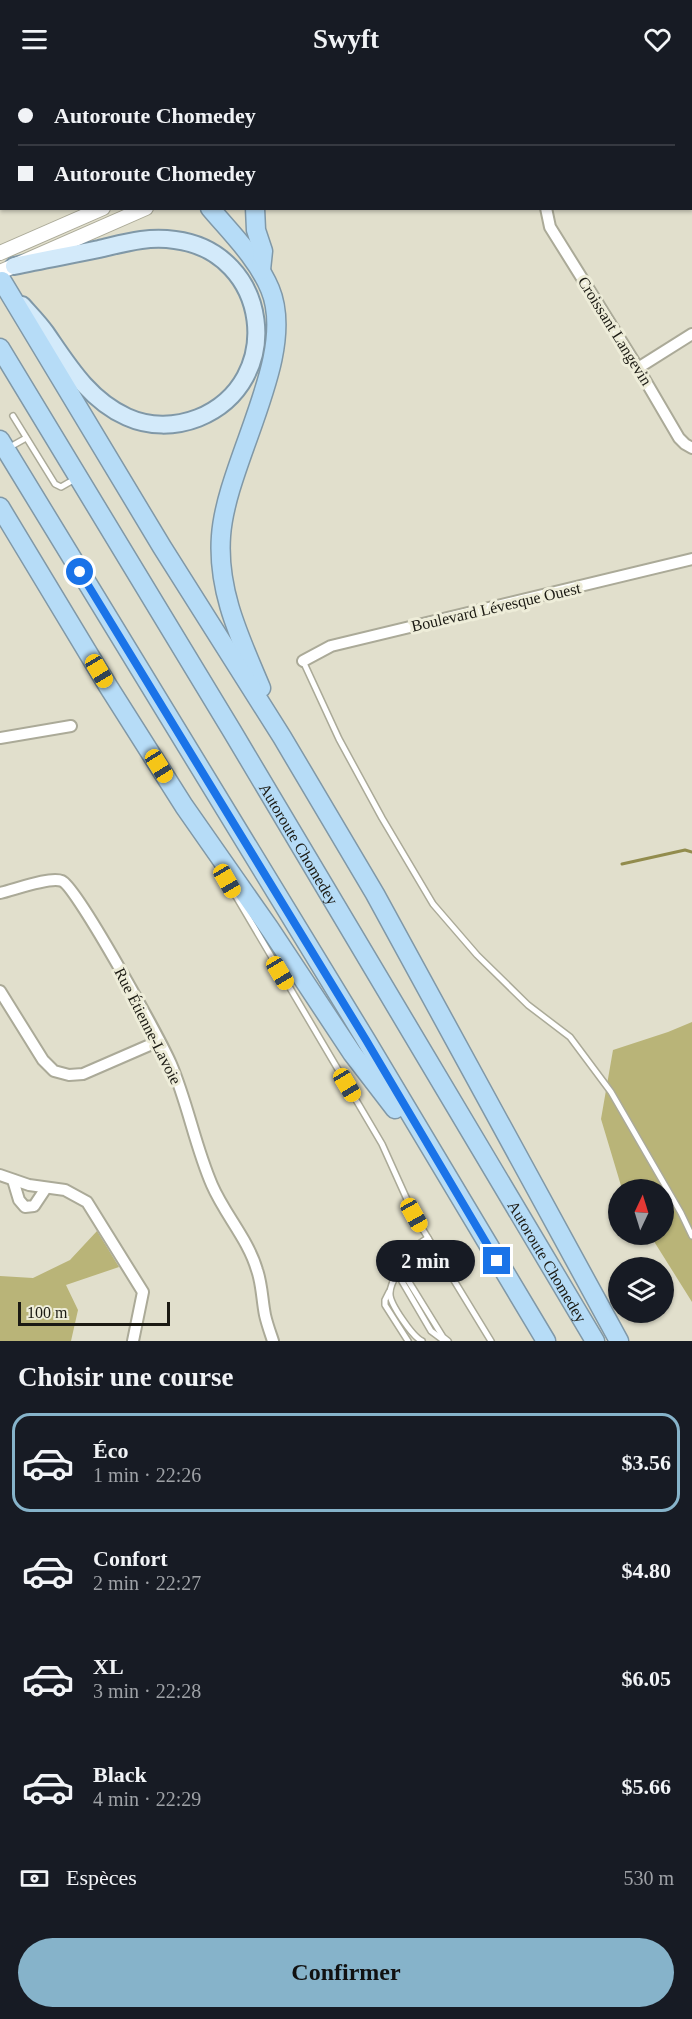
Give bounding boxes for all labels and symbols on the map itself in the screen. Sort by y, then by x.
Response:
street label: Croissant Langevin [574,274,655,389]
route start [66,558,93,585]
street label: Boulevard Lévesque Ouest [410,579,583,636]
car [82,651,116,691]
car [142,746,176,786]
street label: Autoroute Chomedey [256,780,342,908]
car [210,861,244,901]
car [263,953,297,993]
street label: Rue Étienne-Lavoie [111,964,186,1087]
car [330,1065,364,1105]
north arrow [608,1179,674,1245]
car [397,1195,431,1235]
street label: Autoroute Chomedey [505,1198,590,1326]
callout: 2 min [377,1240,476,1282]
route end [483,1247,510,1274]
scale bar [18,1299,170,1326]

